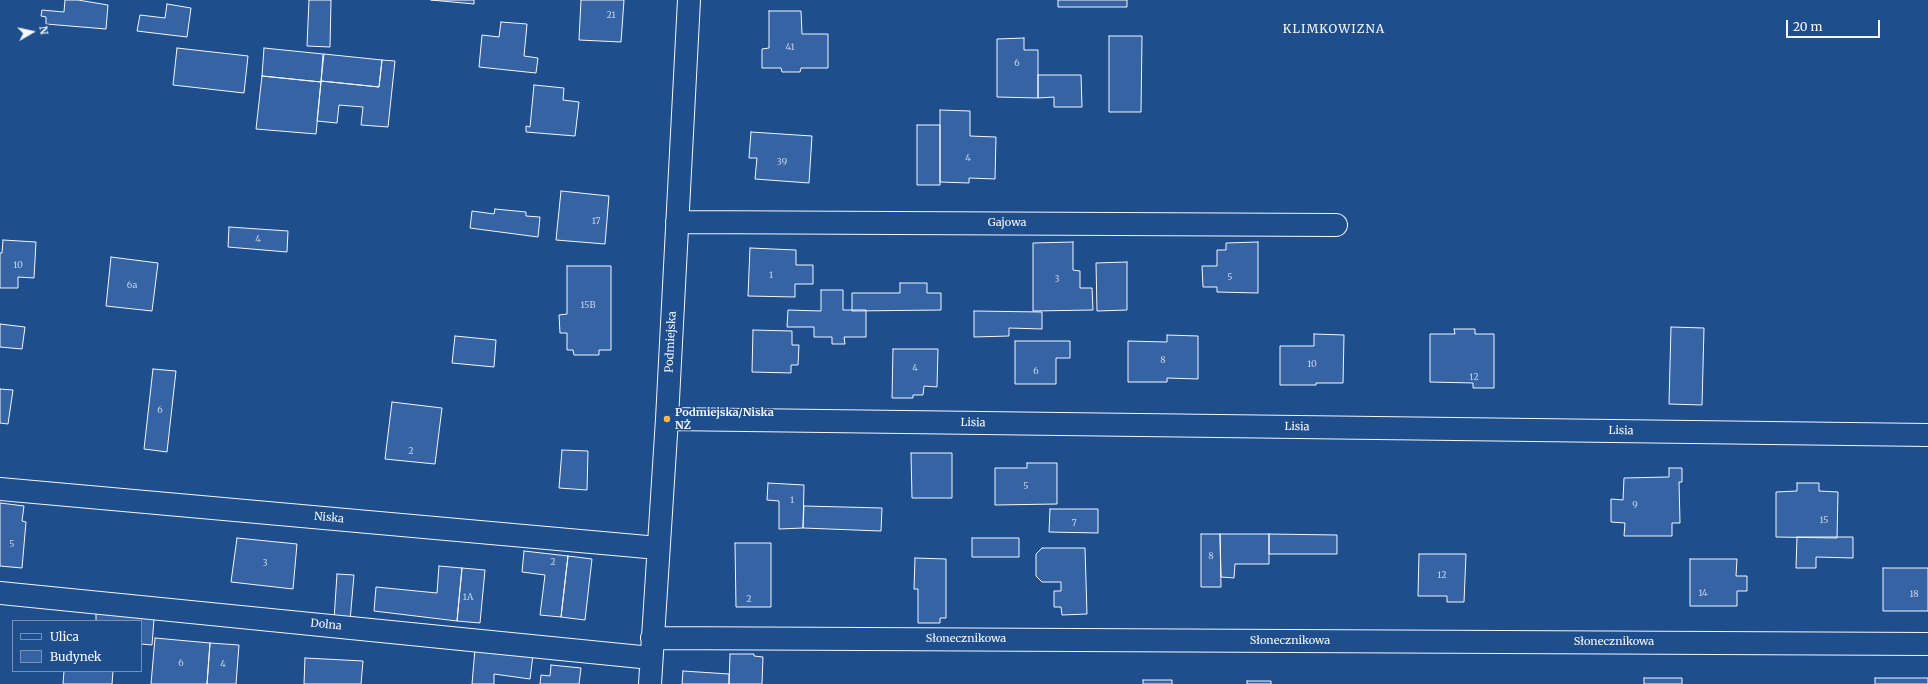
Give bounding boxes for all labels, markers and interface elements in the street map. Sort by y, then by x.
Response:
house number: 21 [606,10,616,20]
north arrow [12,12,52,52]
scale bar [1788,12,1882,38]
text: 20 m [1793,19,1822,34]
district label: KLIMKOWIZNA [1283,23,1385,37]
text: N [36,25,51,36]
house number: 41 [786,42,794,52]
house number: 6 [1014,58,1020,68]
house number: 4 [965,153,971,163]
house number: 39 [777,157,787,167]
house number: 17 [592,216,600,226]
street label: Gajowa [988,216,1026,230]
house number: 4 [255,234,261,244]
house number: 10 [13,260,23,270]
house number: 1 [769,270,773,280]
house number: 5 [1227,272,1233,282]
house number: 3 [1054,274,1060,284]
house number: 6a [127,280,137,290]
house number: 15B [581,300,595,310]
street label: Podmiejska [663,311,679,373]
house number: 8 [1160,355,1166,365]
house number: 10 [1307,359,1317,369]
house number: 4 [912,363,918,373]
house number: 6 [1033,366,1039,376]
house number: 12 [1469,372,1479,382]
house number: 6 [157,405,163,415]
place label: Podmiejska/Niska NŻ [675,406,774,432]
marker: Podmiejska/Niska NŻ [662,414,672,424]
street label: Lisia [960,416,986,430]
street label: Lisia [1284,420,1310,434]
street label: Lisia [1608,424,1634,438]
house number: 2 [408,446,414,456]
house number: 5 [1023,481,1029,491]
house number: 1 [790,495,794,505]
house number: 9 [1632,500,1638,510]
street label: Niska [313,510,345,526]
house number: 15 [1819,515,1829,525]
house number: 7 [1071,518,1077,528]
house number: 5 [9,539,15,549]
house number: 8 [1208,551,1214,561]
house number: 2 [550,557,556,567]
house number: 3 [262,558,268,568]
house number: 12 [1437,570,1447,580]
house number: 14 [1698,588,1708,598]
house number: 18 [1909,589,1919,599]
house number: 1A [463,592,473,602]
house number: 2 [746,594,752,604]
street label: Dolna [310,617,342,633]
legend [12,620,142,672]
text: Ulica [50,629,79,644]
street label: Słonecznikowa [926,632,1006,646]
street label: Słonecznikowa [1250,634,1330,648]
street label: Słonecznikowa [1574,635,1654,649]
text: Budynek [50,649,101,664]
house number: 6 [178,658,184,668]
house number: 4 [220,659,226,669]

